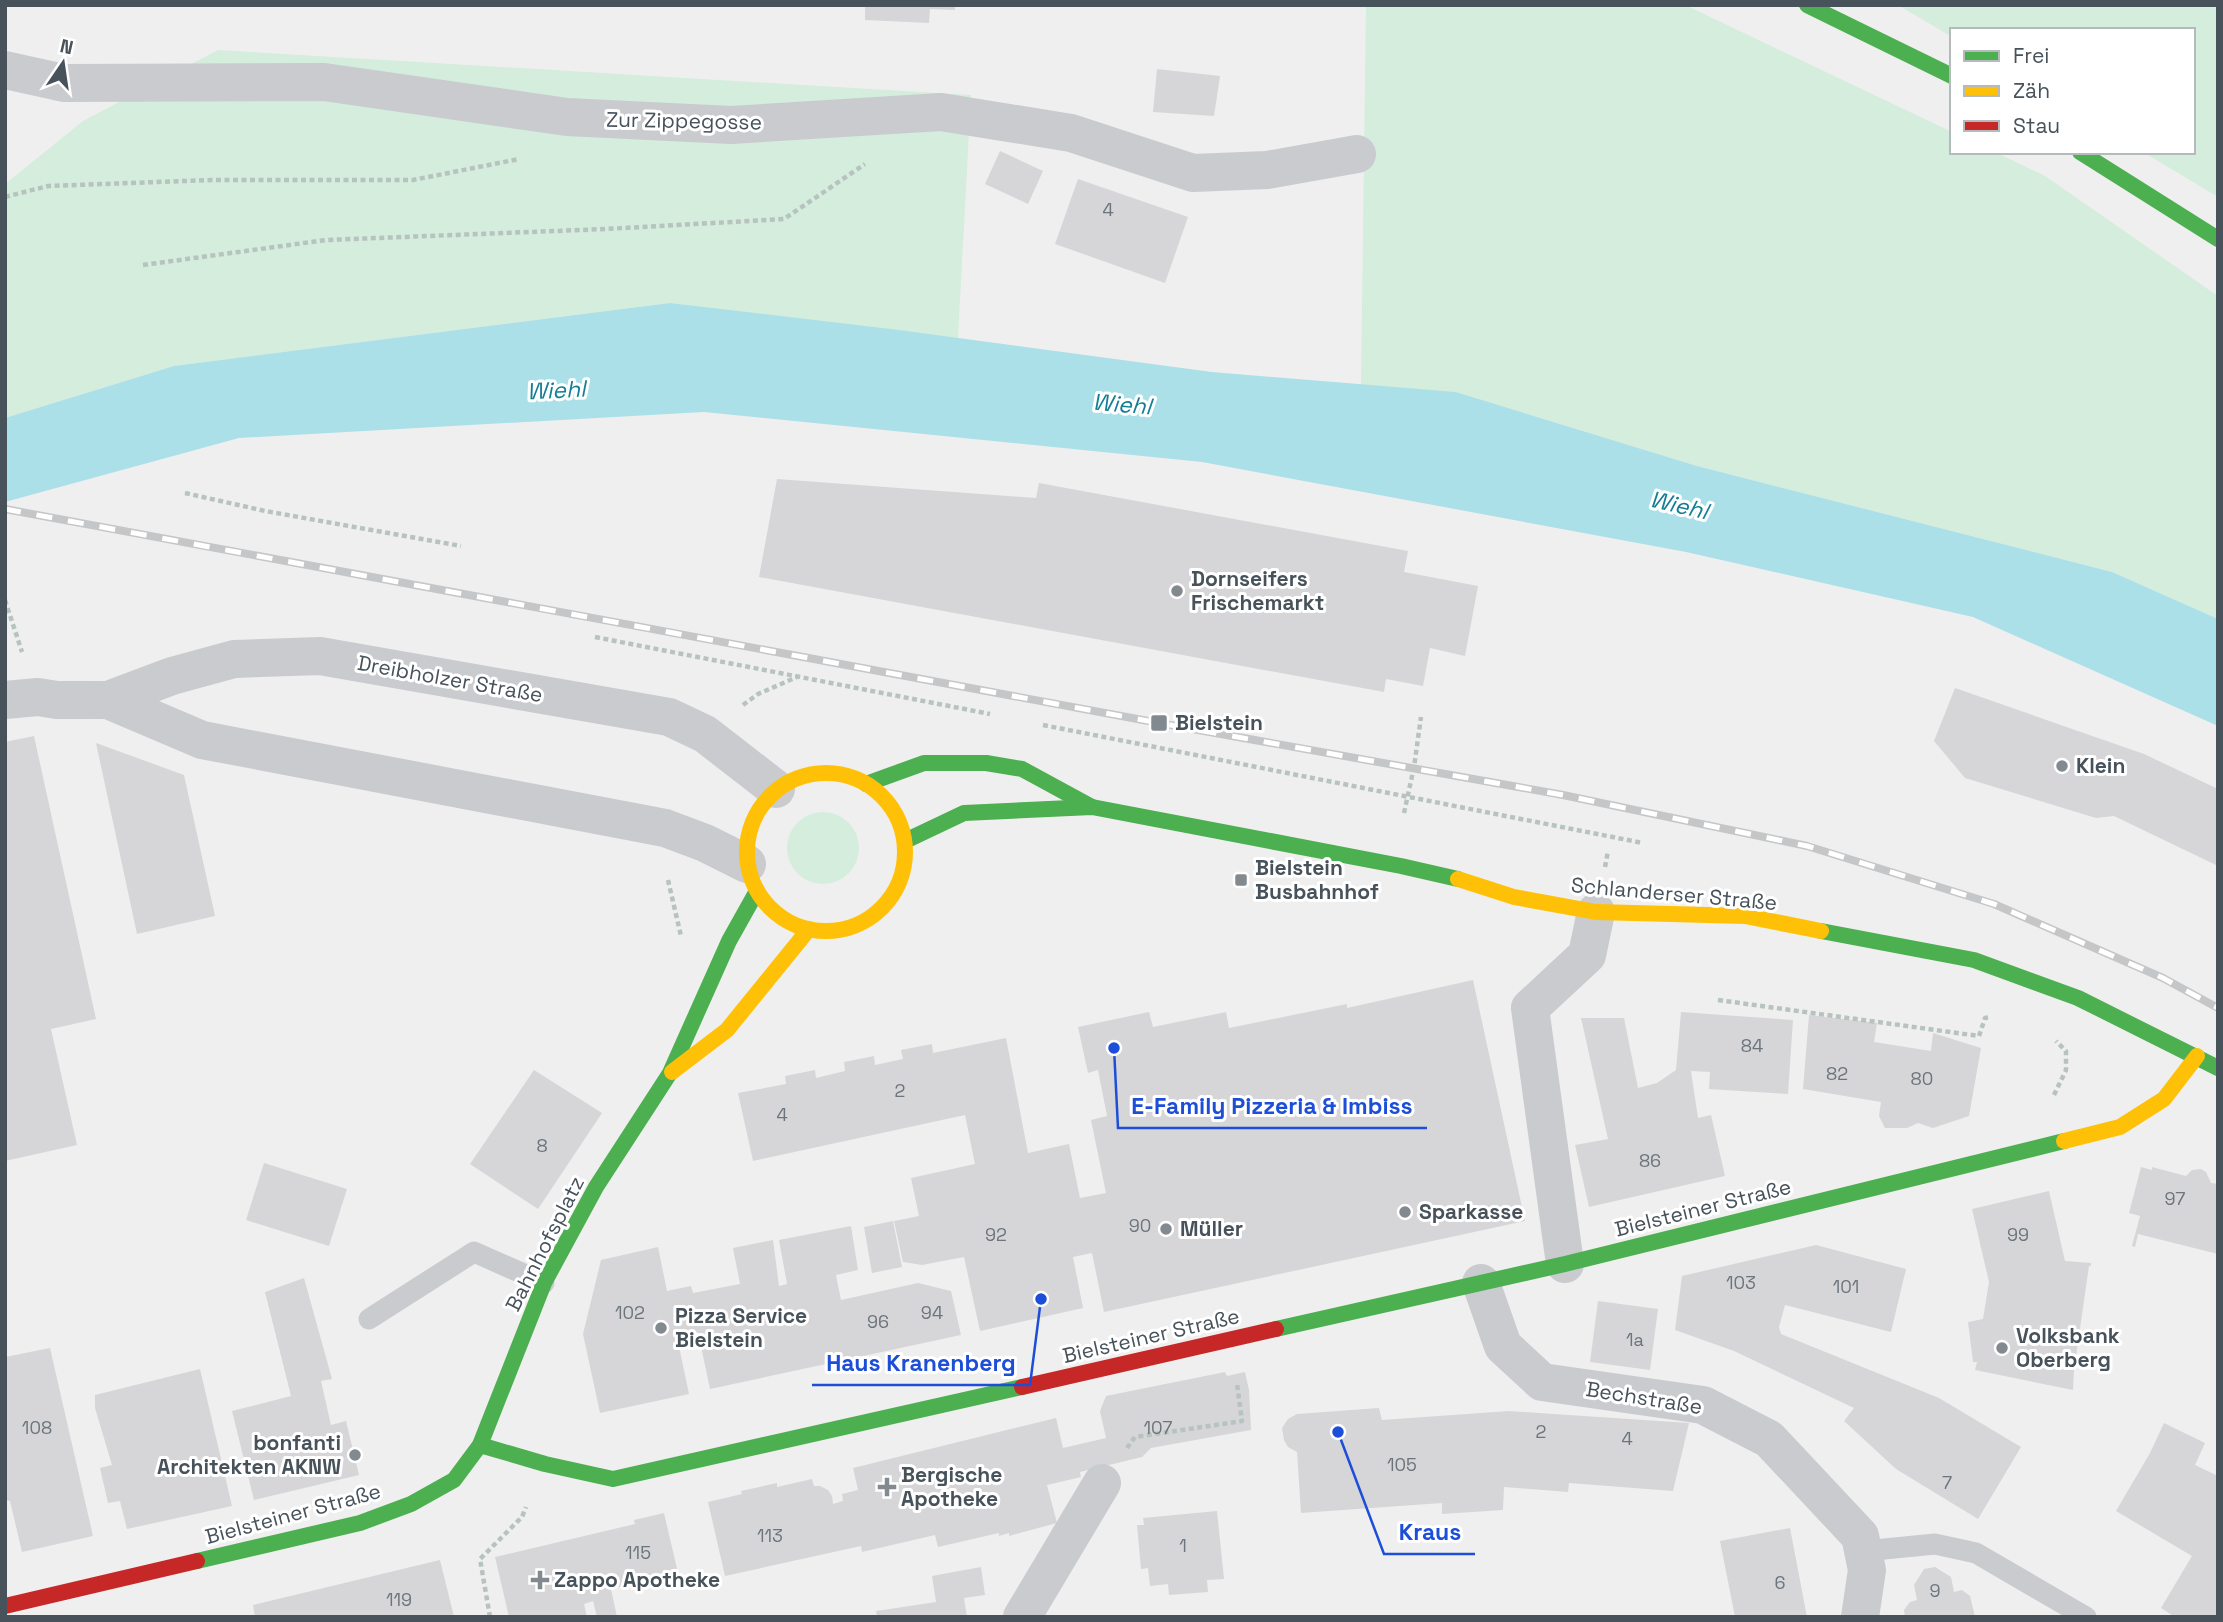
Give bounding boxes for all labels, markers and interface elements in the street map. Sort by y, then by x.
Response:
north arrow [28,28,98,98]
legend [1950,28,2195,154]
text: N [58,33,76,61]
text: Frei [2013,42,2049,69]
text: Zäh [2013,77,2050,104]
street label: Zur Zippegosse [606,106,762,135]
text: Stau [2013,112,2060,139]
house number: 4 [1102,198,1114,221]
water label: Wiehl [526,373,589,407]
water label: Wiehl [1091,386,1155,422]
water label: Wiehl [1647,484,1713,527]
place label: Dornseifers Frischemarkt [1191,565,1324,616]
marker: Dornseifers Frischemarkt [1169,583,1185,599]
street label: Dreibholzer Straße [355,649,545,708]
place label: Bielstein [1175,709,1263,736]
marker: Bielstein [1149,713,1169,733]
place label: Klein [2076,752,2125,779]
marker: Klein [2054,758,2070,774]
place label: Bielstein Busbahnhof [1255,854,1379,905]
street label: Schlanderser Straße [1570,871,1778,916]
marker: Bielstein Busbahnhof [1233,872,1249,888]
house number: 84 [1741,1034,1763,1057]
house number: 82 [1826,1062,1848,1085]
house number: 80 [1911,1067,1933,1090]
house number: 2 [895,1079,905,1102]
callout: E-Family Pizzeria & Imbiss [1118,1084,1427,1128]
text: E-Family Pizzeria & Imbiss [1131,1091,1413,1121]
house number: 4 [776,1103,788,1126]
house number: 8 [536,1134,548,1157]
house number: 86 [1639,1149,1661,1172]
street label: Bahnhofsplatz [499,1172,590,1316]
street label: Bielsteiner Straße [1612,1173,1794,1242]
house number: 97 [2165,1187,2185,1210]
place label: Sparkasse [1419,1198,1523,1225]
marker: Sparkasse [1397,1204,1413,1220]
house number: 90 [1129,1214,1151,1237]
place label: Müller [1180,1215,1243,1242]
marker: Müller [1158,1221,1174,1237]
house number: 92 [985,1223,1007,1246]
house number: 99 [2007,1223,2029,1246]
house number: 103 [1726,1271,1756,1294]
house number: 101 [1833,1275,1859,1298]
house number: 102 [615,1301,645,1324]
house number: 94 [921,1301,943,1324]
place label: Pizza Service Bielstein [675,1302,807,1353]
street label: Bielsteiner Straße [1060,1302,1242,1369]
house number: 96 [867,1310,889,1333]
marker: Pizza Service Bielstein [653,1320,669,1336]
place label: Volksbank Oberberg [2016,1322,2120,1373]
house number: 1a [1626,1328,1644,1351]
marker: Volksbank Oberberg [1994,1340,2010,1356]
callout: Haus Kranenberg [812,1341,1030,1385]
text: Haus Kranenberg [826,1348,1016,1378]
street label: Bechstraße [1584,1375,1704,1420]
house number: 108 [22,1416,52,1439]
house number: 107 [1144,1416,1172,1439]
house number: 2 [1536,1420,1546,1443]
house number: 4 [1621,1427,1633,1450]
place label: bonfanti Architekten AKNW [157,1429,341,1480]
marker: bonfanti Architekten AKNW [347,1447,363,1463]
house number: 105 [1387,1453,1417,1476]
place label: Bergische Apotheke [901,1461,1002,1512]
house number: 7 [1942,1471,1952,1494]
street label: Bielsteiner Straße [202,1477,384,1550]
marker: Bergische Apotheke [879,1479,895,1495]
callout: Kraus [1384,1510,1475,1554]
text: Kraus [1399,1517,1461,1547]
house number: 113 [757,1524,783,1547]
house number: 1 [1179,1534,1187,1557]
house number: 115 [625,1541,651,1564]
place label: Zappo Apotheke [554,1566,720,1593]
house number: 6 [1774,1571,1786,1594]
marker: Zappo Apotheke [532,1572,548,1588]
house number: 9 [1929,1579,1941,1602]
house number: 119 [386,1588,412,1611]

